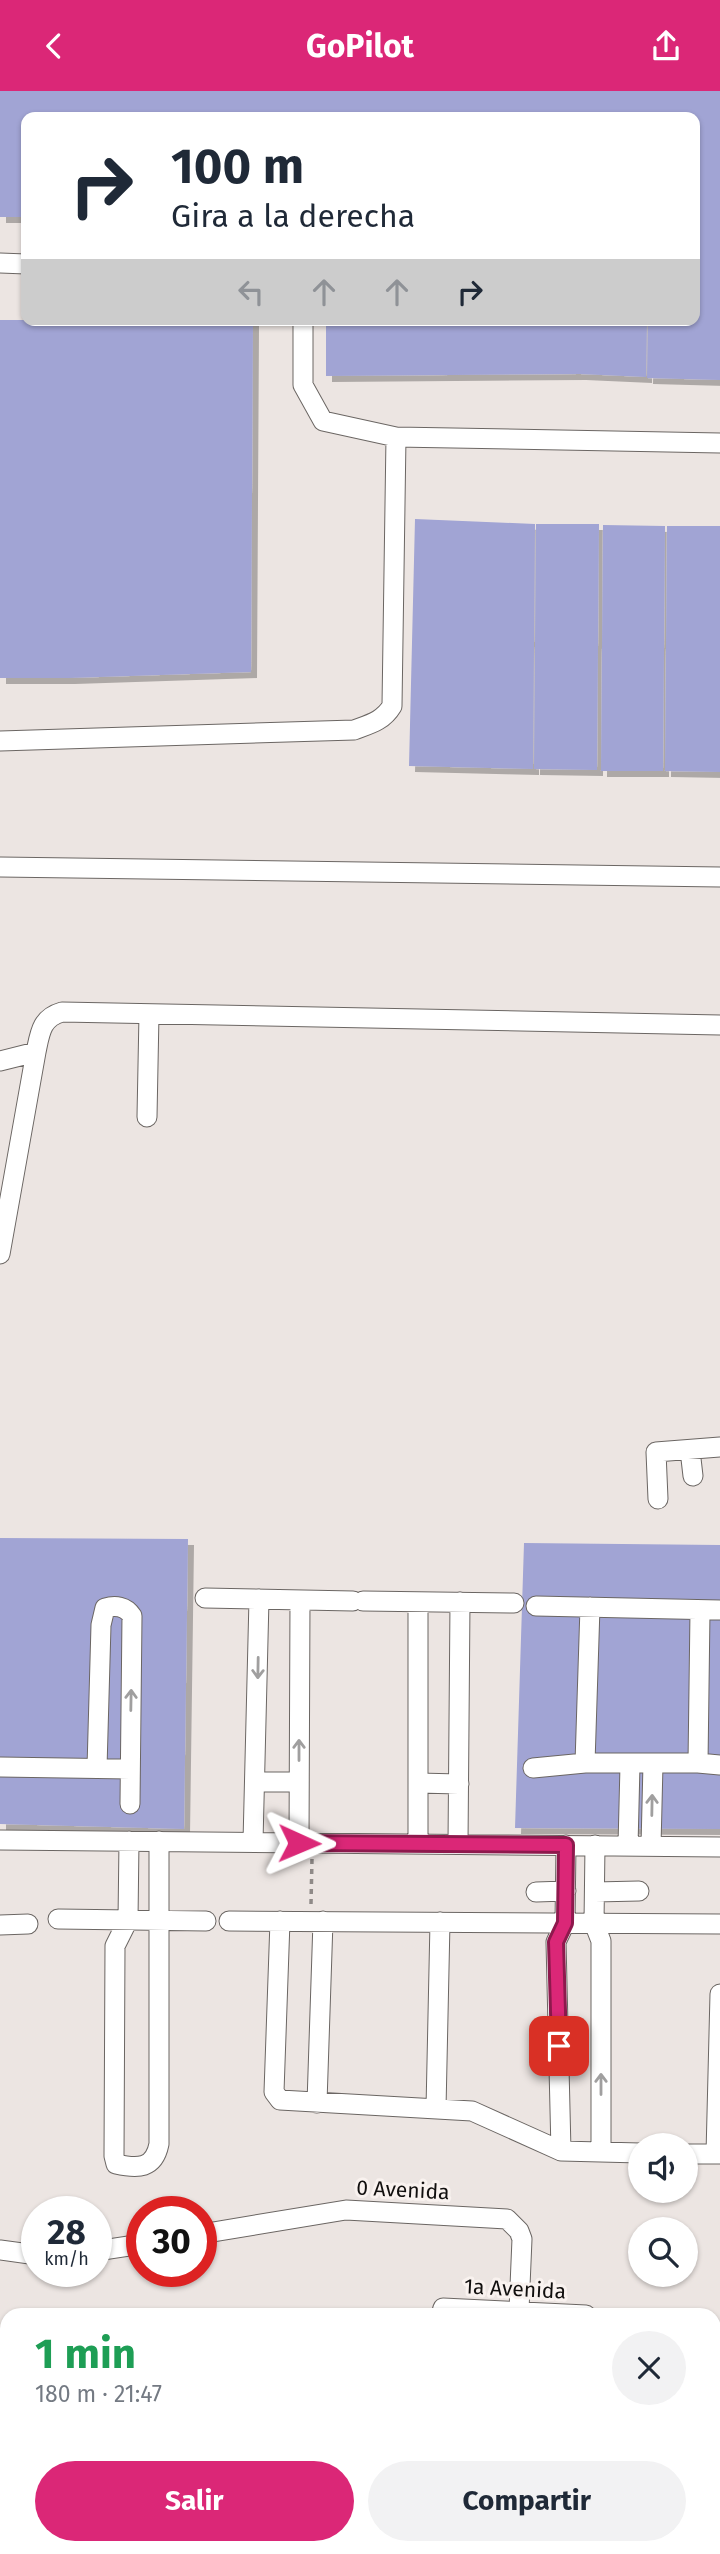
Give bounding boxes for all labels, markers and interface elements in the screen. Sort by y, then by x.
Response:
icon: back [35,27,73,65]
text: GoPilot [306,27,414,65]
icon: share [647,27,685,65]
text: 100 m [171,137,304,196]
icon: right [56,140,147,231]
text: Gira a la derecha [171,197,415,235]
icon: left [232,273,270,311]
icon: ahead [305,273,343,311]
icon: ahead [378,273,416,311]
icon: right [451,273,489,311]
one-way arrow [251,1656,264,1679]
one-way arrow [124,1689,138,1712]
one-way arrow [292,1739,306,1762]
one-way arrow [645,1794,659,1817]
position arrow [262,1806,336,1880]
pin [529,2016,589,2076]
icon: arrive [540,2027,578,2065]
one-way arrow [594,2073,608,2096]
map controls [628,2133,698,2287]
button: sound [628,2133,698,2203]
street label: 0 Avenida [356,2175,450,2205]
speed limit sign: 30 [126,2196,217,2287]
text: 28 [47,2211,86,2253]
button: search [628,2217,698,2287]
text: km/h [44,2248,89,2270]
street label: 1a Avenida [463,2273,567,2305]
text: 1 min [35,2329,136,2379]
button: close [612,2331,686,2405]
text: 180 m · 21:47 [35,2380,162,2408]
button: Salir [35,2461,354,2541]
button: Compartir [368,2461,686,2541]

